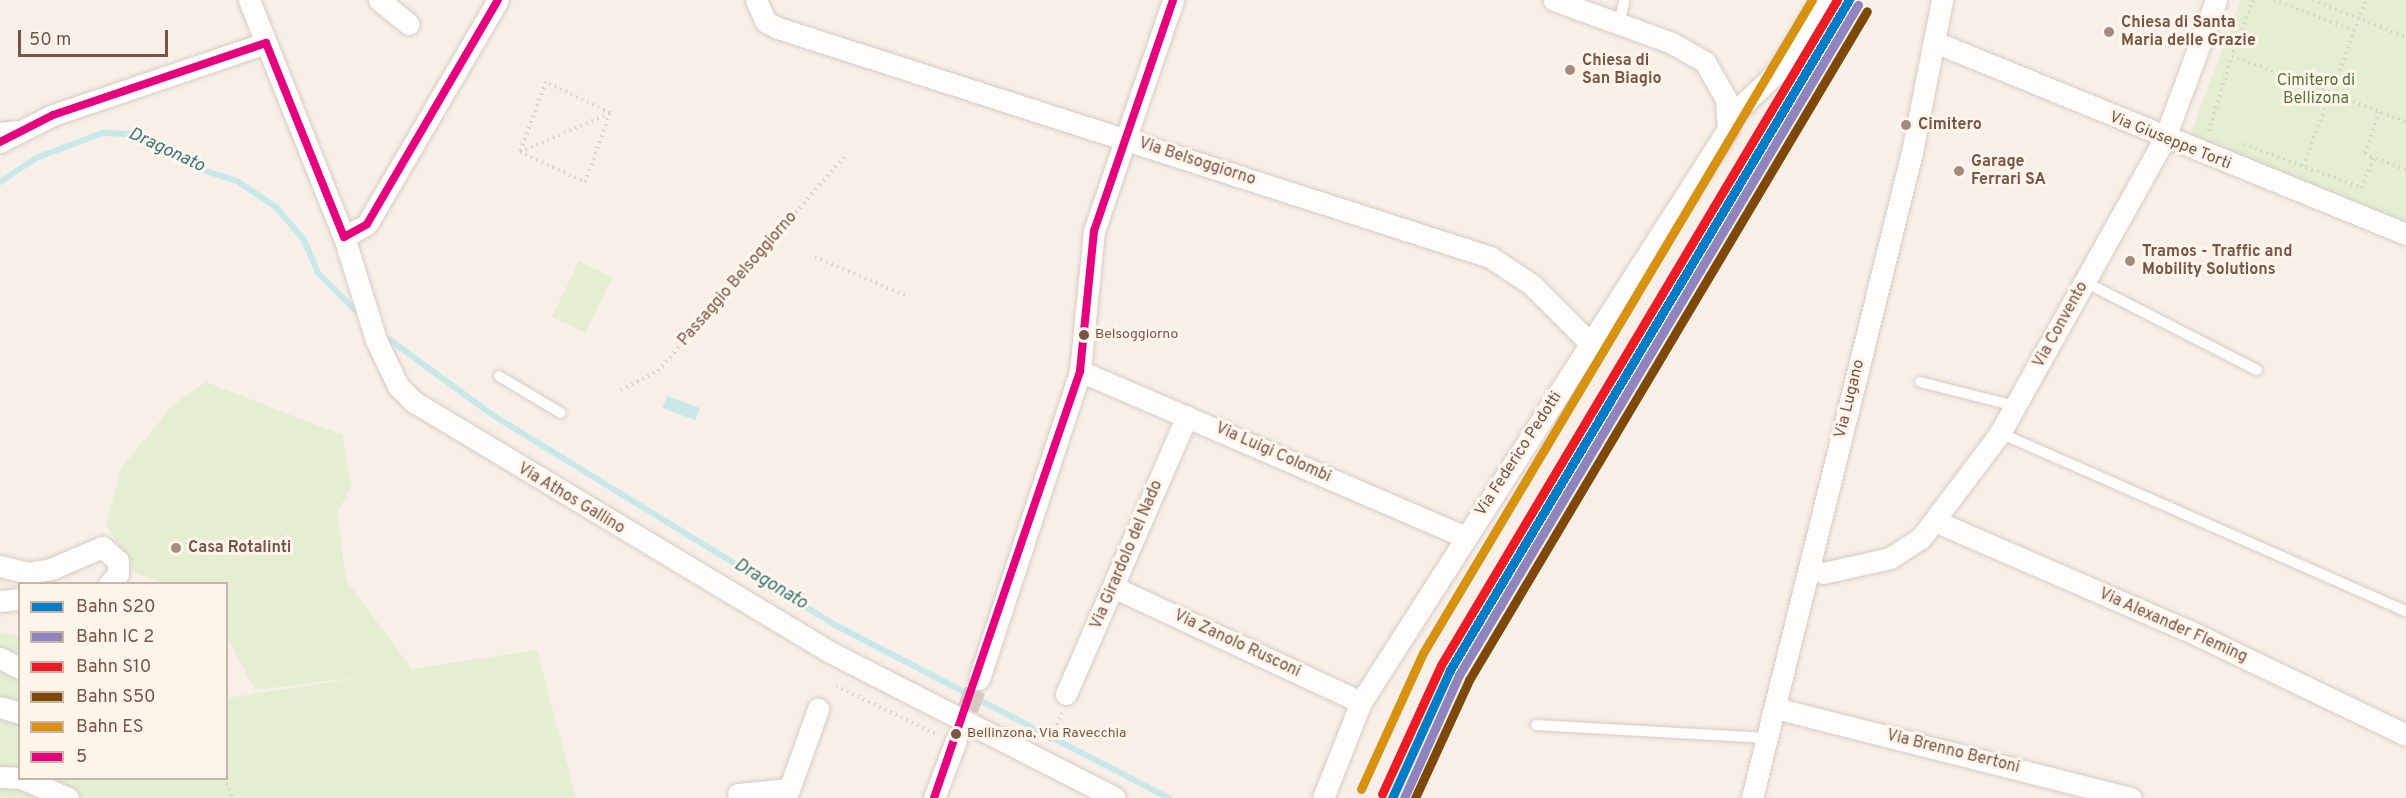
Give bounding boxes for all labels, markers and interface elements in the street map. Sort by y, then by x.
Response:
place label: Chiesa di Santa Maria delle Grazie [2121,13,2256,51]
scale bar [21,18,171,56]
marker: Chiesa di Santa Maria delle Grazie [2102,25,2116,39]
text: 50 m [29,29,71,52]
place label: Chiesa di San Biagio [1582,51,1662,89]
marker: Chiesa di San Biagio [1563,63,1577,77]
park label: Cimitero di Bellizona [2277,71,2355,109]
street label: Via Giuseppe Torti [2106,108,2234,174]
place label: Cimitero [1918,115,1982,135]
marker: Cimitero [1899,118,1913,132]
water label: Dragonato [124,124,208,178]
street label: Via Belsoggiorno [1136,134,1258,190]
place label: Garage Ferrari SA [1971,152,2046,190]
marker: Garage Ferrari SA [1952,164,1966,178]
street label: Passaggio Belsoggiorno [674,208,802,350]
place label: Tramos - Traffic and Mobility Solutions [2142,242,2292,280]
marker: Tramos - Traffic and Mobility Solutions [2123,254,2137,268]
street label: Via Convento [2029,279,2093,371]
place label: Belsoggiorno [1095,327,1178,343]
marker: Belsoggiorno [1078,329,1090,341]
street label: Via Lugano [1831,358,1869,440]
street label: Via Federico Pedotti [1472,388,1566,520]
street label: Via Luigi Colombi [1212,419,1334,487]
street label: Via Athos Gallino [514,459,628,539]
street label: Via Girardolo del Nado [1087,478,1167,632]
place label: Casa Rotalinti [188,538,291,558]
marker: Casa Rotalinti [169,541,183,555]
water label: Dragonato [729,555,811,615]
legend [18,582,228,780]
street label: Via Alexander Fleming [2095,584,2251,668]
text: Bahn S20 [76,596,156,619]
street label: Via Zanolo Rusconi [1171,606,1303,682]
text: Bahn IC 2 [76,626,154,649]
text: Bahn S10 [76,656,151,679]
text: Bahn S50 [76,686,156,709]
text: Bahn ES [76,716,144,739]
place label: Bellinzona, Via Ravecchia [967,726,1127,742]
street label: Via Brenno Bertoni [1884,726,2022,778]
marker: Bellinzona, Via Ravecchia [950,728,962,740]
text: 5 [76,746,87,769]

